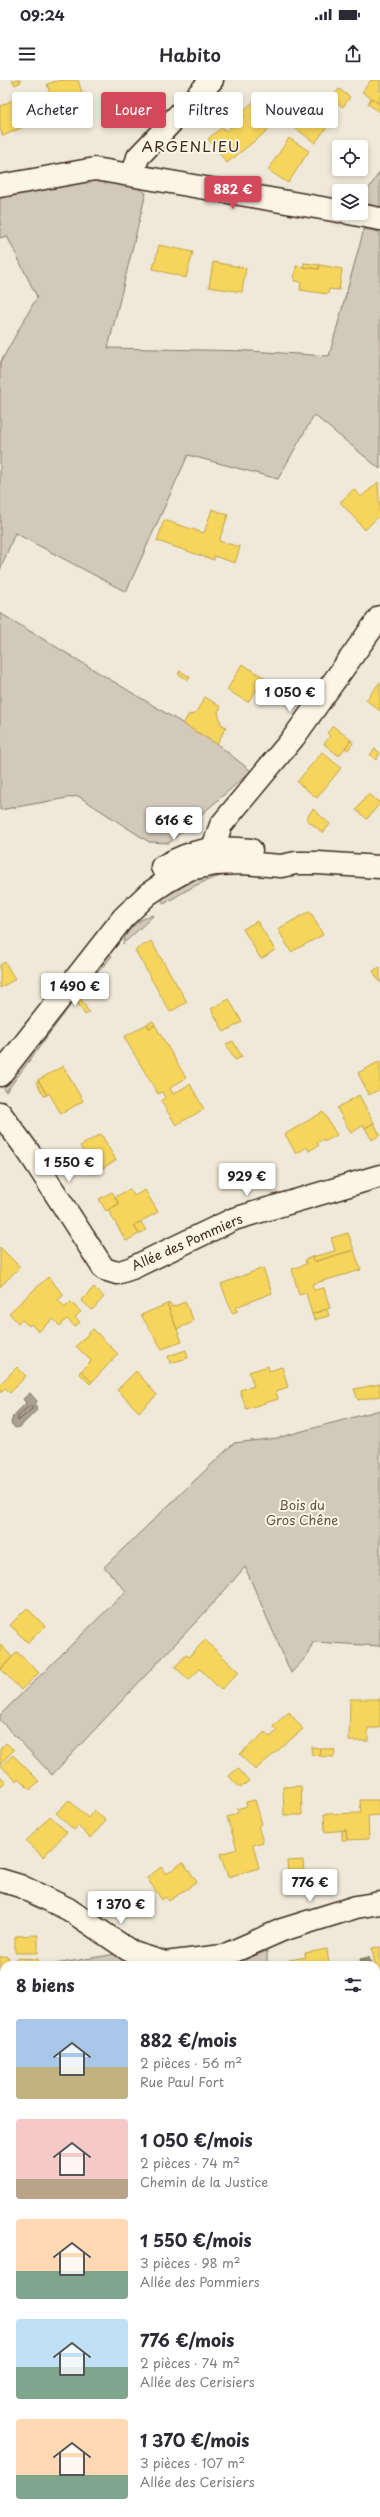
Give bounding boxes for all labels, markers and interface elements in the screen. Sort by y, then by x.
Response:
text: 09:24 [20,3,65,26]
text: Habito [159,41,221,68]
icon: menu [16,43,38,65]
icon: share [342,43,364,65]
chip: Acheter [12,92,93,128]
chip: Louer [101,92,166,128]
chip: Filtres [174,92,243,128]
chip: Nouveau [251,92,338,128]
district label: ARGENLIEU [141,134,241,157]
map controls [332,140,368,220]
button: locate [332,140,368,176]
pin: 882 € [205,176,261,210]
text: 882 € [213,179,253,198]
button: layers [332,184,368,220]
pin: 1 050 € [253,679,327,713]
text: 1 050 € [264,682,316,701]
pin: 616 € [146,807,202,841]
text: 616 € [155,810,193,829]
pin: 1 490 € [38,973,112,1007]
text: 1 490 € [50,976,100,995]
pin: 1 550 € [32,1149,106,1183]
text: 1 550 € [44,1152,94,1171]
pin: 929 € [219,1163,275,1197]
text: 929 € [228,1166,266,1185]
street label: Allée des Pommiers [128,1208,245,1275]
park label: Bois du Gros Chêne [266,1495,338,1529]
pin: 776 € [282,1869,338,1903]
text: 776 € [291,1872,329,1891]
pin: 1 370 € [84,1891,158,1925]
text: 1 370 € [97,1894,145,1913]
text: 8 biens [16,1972,75,1998]
icon: filters [342,1974,364,1996]
text: 882 €/mois [140,2027,237,2053]
icon: home [48,2035,96,2083]
text: 2 pièces · 56 m² [140,2053,242,2072]
text: Rue Paul Fort [140,2072,224,2091]
text: 1 050 €/mois [140,2127,253,2153]
icon: home [48,2135,96,2183]
text: 2 pièces · 74 m² [140,2153,240,2172]
text: Chemin de la Justice [140,2172,268,2191]
text: 1 550 €/mois [140,2227,252,2253]
icon: home [48,2235,96,2283]
text: 3 pièces · 98 m² [140,2253,240,2272]
text: Allée des Pommiers [140,2272,260,2291]
text: 776 €/mois [140,2327,234,2353]
icon: home [48,2335,96,2383]
text: 2 pièces · 74 m² [140,2353,240,2372]
text: Allée des Cerisiers [140,2372,255,2391]
text: 1 370 €/mois [140,2427,249,2453]
icon: home [48,2435,96,2483]
text: 3 pièces · 107 m² [140,2453,245,2472]
text: Allée des Cerisiers [140,2472,255,2491]

